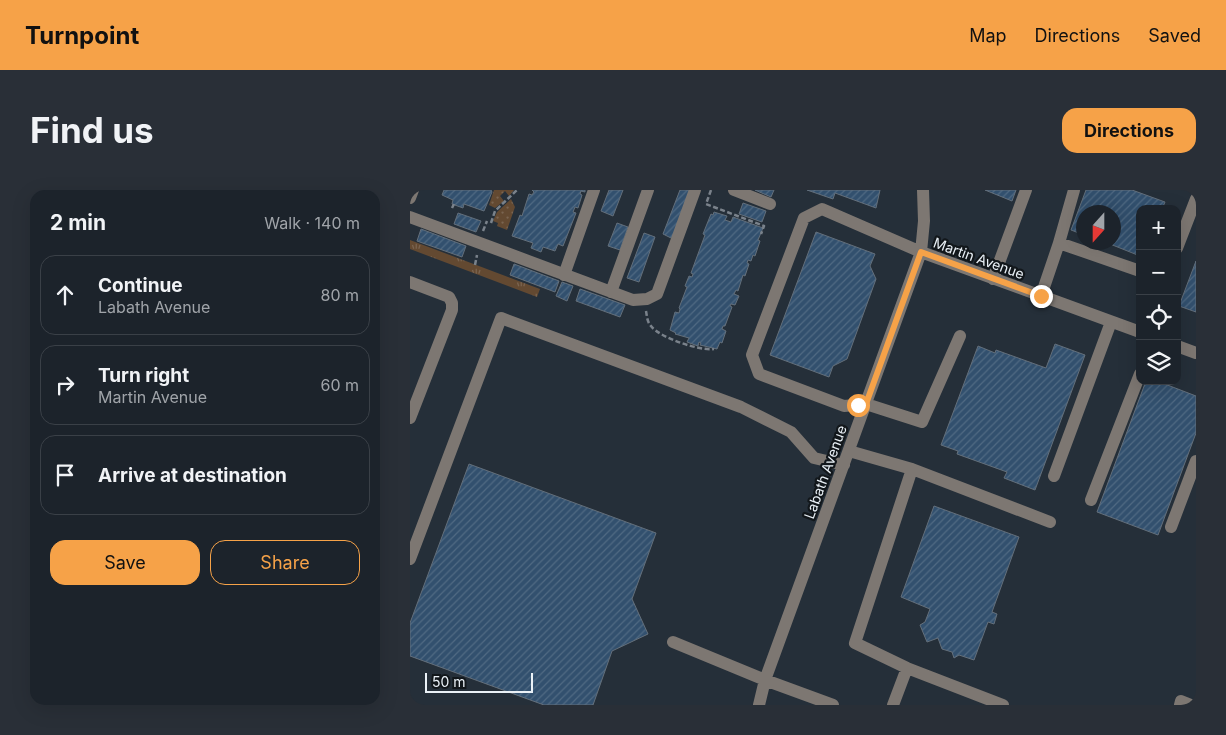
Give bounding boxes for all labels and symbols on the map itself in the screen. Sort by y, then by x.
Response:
north arrow [1076,205,1121,250]
street label: Martin Avenue [931,234,1027,282]
route end [1030,285,1053,308]
route start [847,394,870,417]
street label: Labath Avenue [800,423,850,521]
scale bar [425,670,532,693]

